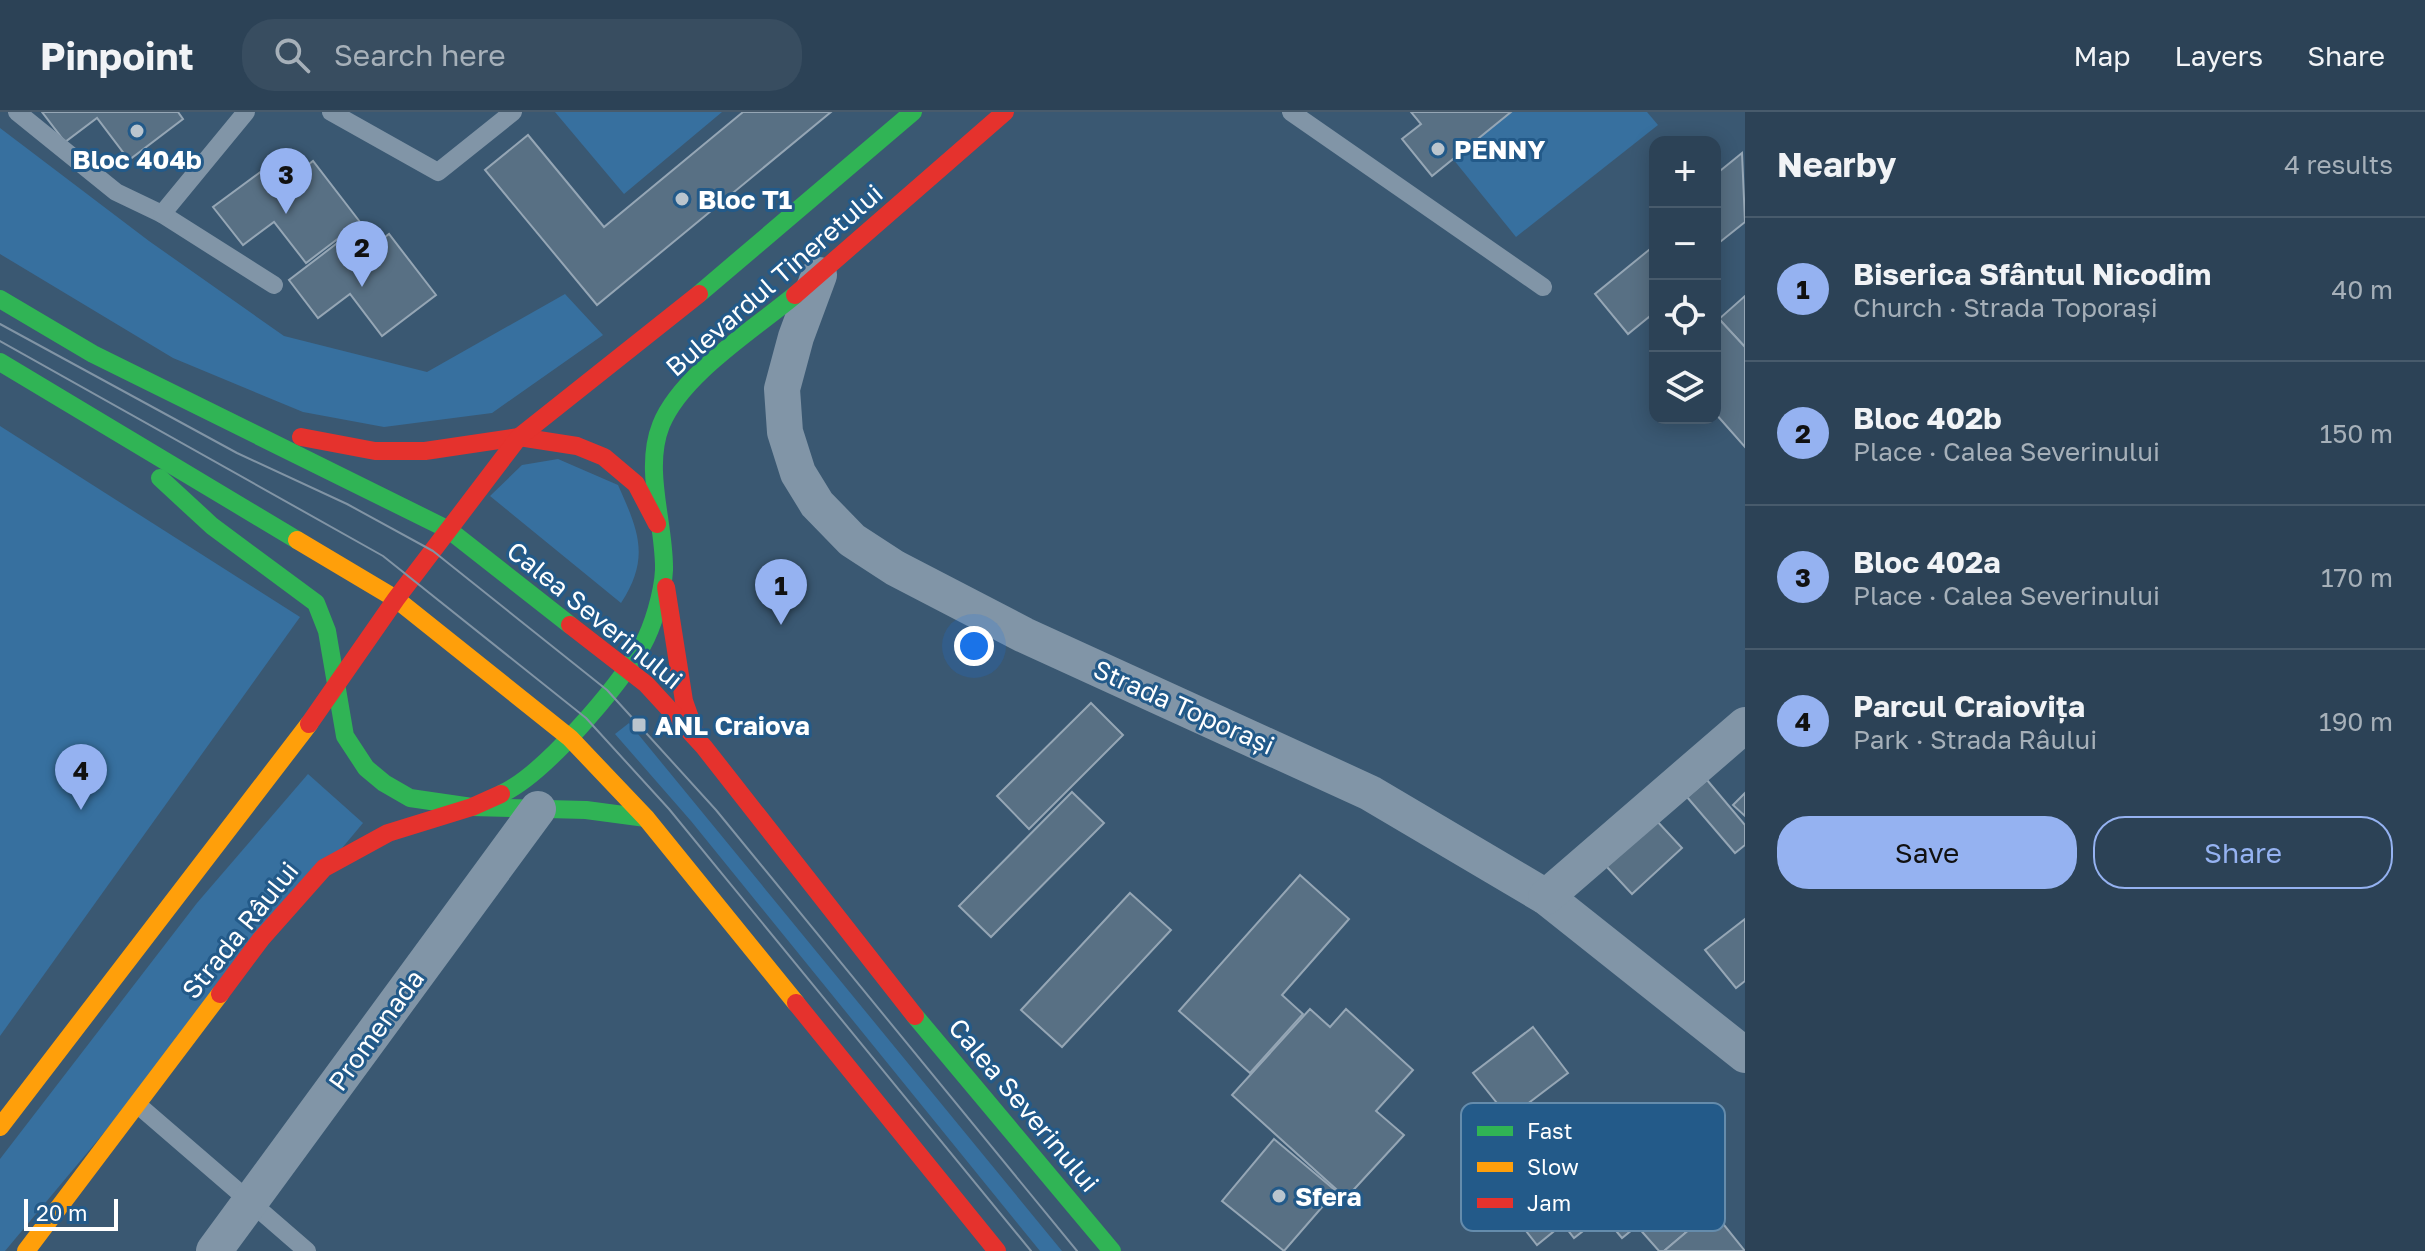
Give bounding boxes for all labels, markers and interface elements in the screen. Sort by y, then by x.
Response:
search box [242,19,802,91]
text: Pinpoint [40,33,194,78]
icon: search [270,33,314,77]
text: Search here [334,37,506,73]
text: Map [2073,39,2131,72]
text: Layers [2175,39,2263,72]
text: Share [2307,39,2385,72]
marker: Bloc 404b [128,122,146,140]
place label: PENNY [1454,134,1545,165]
map controls [1649,136,1721,424]
button: + [1649,136,1721,208]
marker: PENNY [1429,140,1447,158]
place label: Bloc 404b [72,144,202,175]
text: Nearby [1777,144,1897,184]
pin: 3 [260,148,312,214]
text: 4 results [2284,149,2393,180]
street label: Bulevardul Tineretului [659,177,889,383]
place label: Bloc T1 [698,184,792,215]
marker: Bloc T1 [673,190,691,208]
button: − [1649,208,1721,280]
pin: 2 [336,221,388,287]
text: Biserica Sfântul Nicodim [1853,256,2211,292]
text: 1 [1796,274,1810,305]
text: 40 m [2332,274,2393,305]
button: locate [1649,280,1721,352]
text: Church · Strada Toporași [1853,292,2158,323]
button: layers [1649,352,1721,424]
text: Bloc 402b [1853,400,2002,436]
text: 2 [1795,418,1811,449]
text: 150 m [2320,418,2393,449]
text: Place · Calea Severinului [1853,436,2160,467]
street label: Calea Severinului [501,535,689,695]
text: Bloc 402a [1853,544,2001,580]
pin: 1 [755,559,807,625]
text: 3 [1795,562,1811,593]
text: 170 m [2321,562,2393,593]
text: Place · Calea Severinului [1853,580,2160,611]
your location [954,626,994,666]
street label: Strada Toporași [1089,653,1279,761]
text: Parcul Craiovița [1853,688,2085,724]
text: 4 [1795,706,1811,737]
text: 190 m [2319,706,2393,737]
place label: ANL Craiova [655,710,810,741]
marker: ANL Craiova [630,716,648,734]
text: Park · Strada Râului [1853,724,2097,755]
pin: 4 [55,744,107,810]
button: Save [1777,816,2077,889]
button: Share [2093,816,2393,889]
street label: Strada Râului [175,855,305,1005]
street label: Promenada [322,963,430,1097]
street label: Calea Severinului [942,1012,1106,1198]
legend [1461,1103,1725,1231]
text: Fast [1527,1117,1573,1144]
text: Slow [1527,1153,1579,1180]
place label: Sfera [1295,1181,1362,1212]
marker: Sfera [1270,1187,1288,1205]
text: Jam [1527,1189,1571,1216]
scale bar [24,1195,118,1231]
text: 20 m [36,1199,87,1226]

